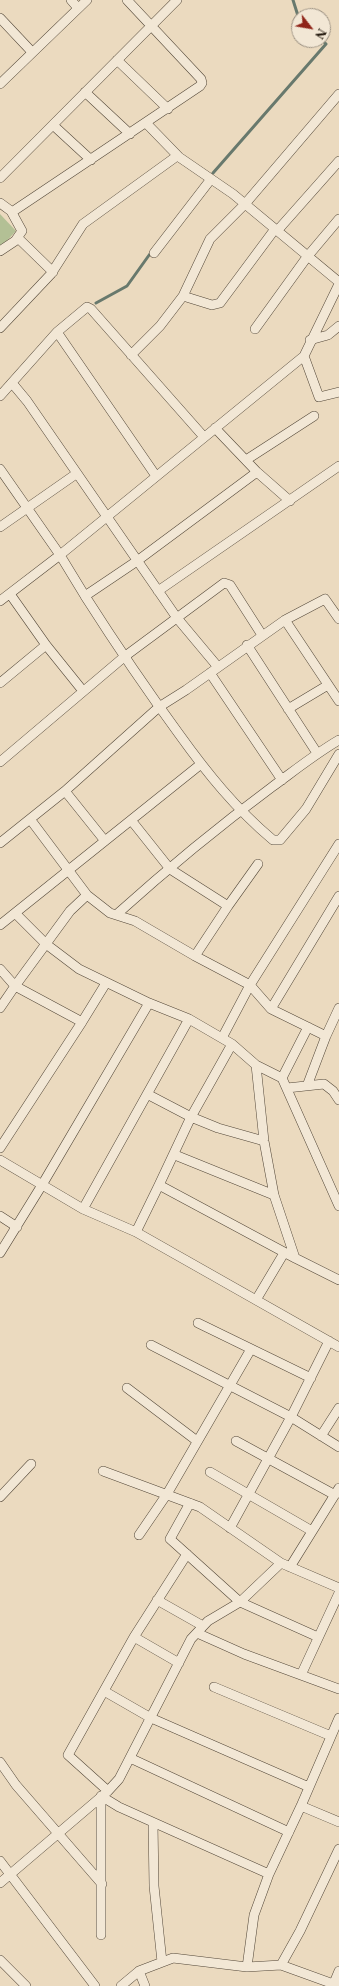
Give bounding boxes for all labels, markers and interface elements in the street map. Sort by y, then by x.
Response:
north arrow [291,8,331,48]
text: N [312,26,329,41]

